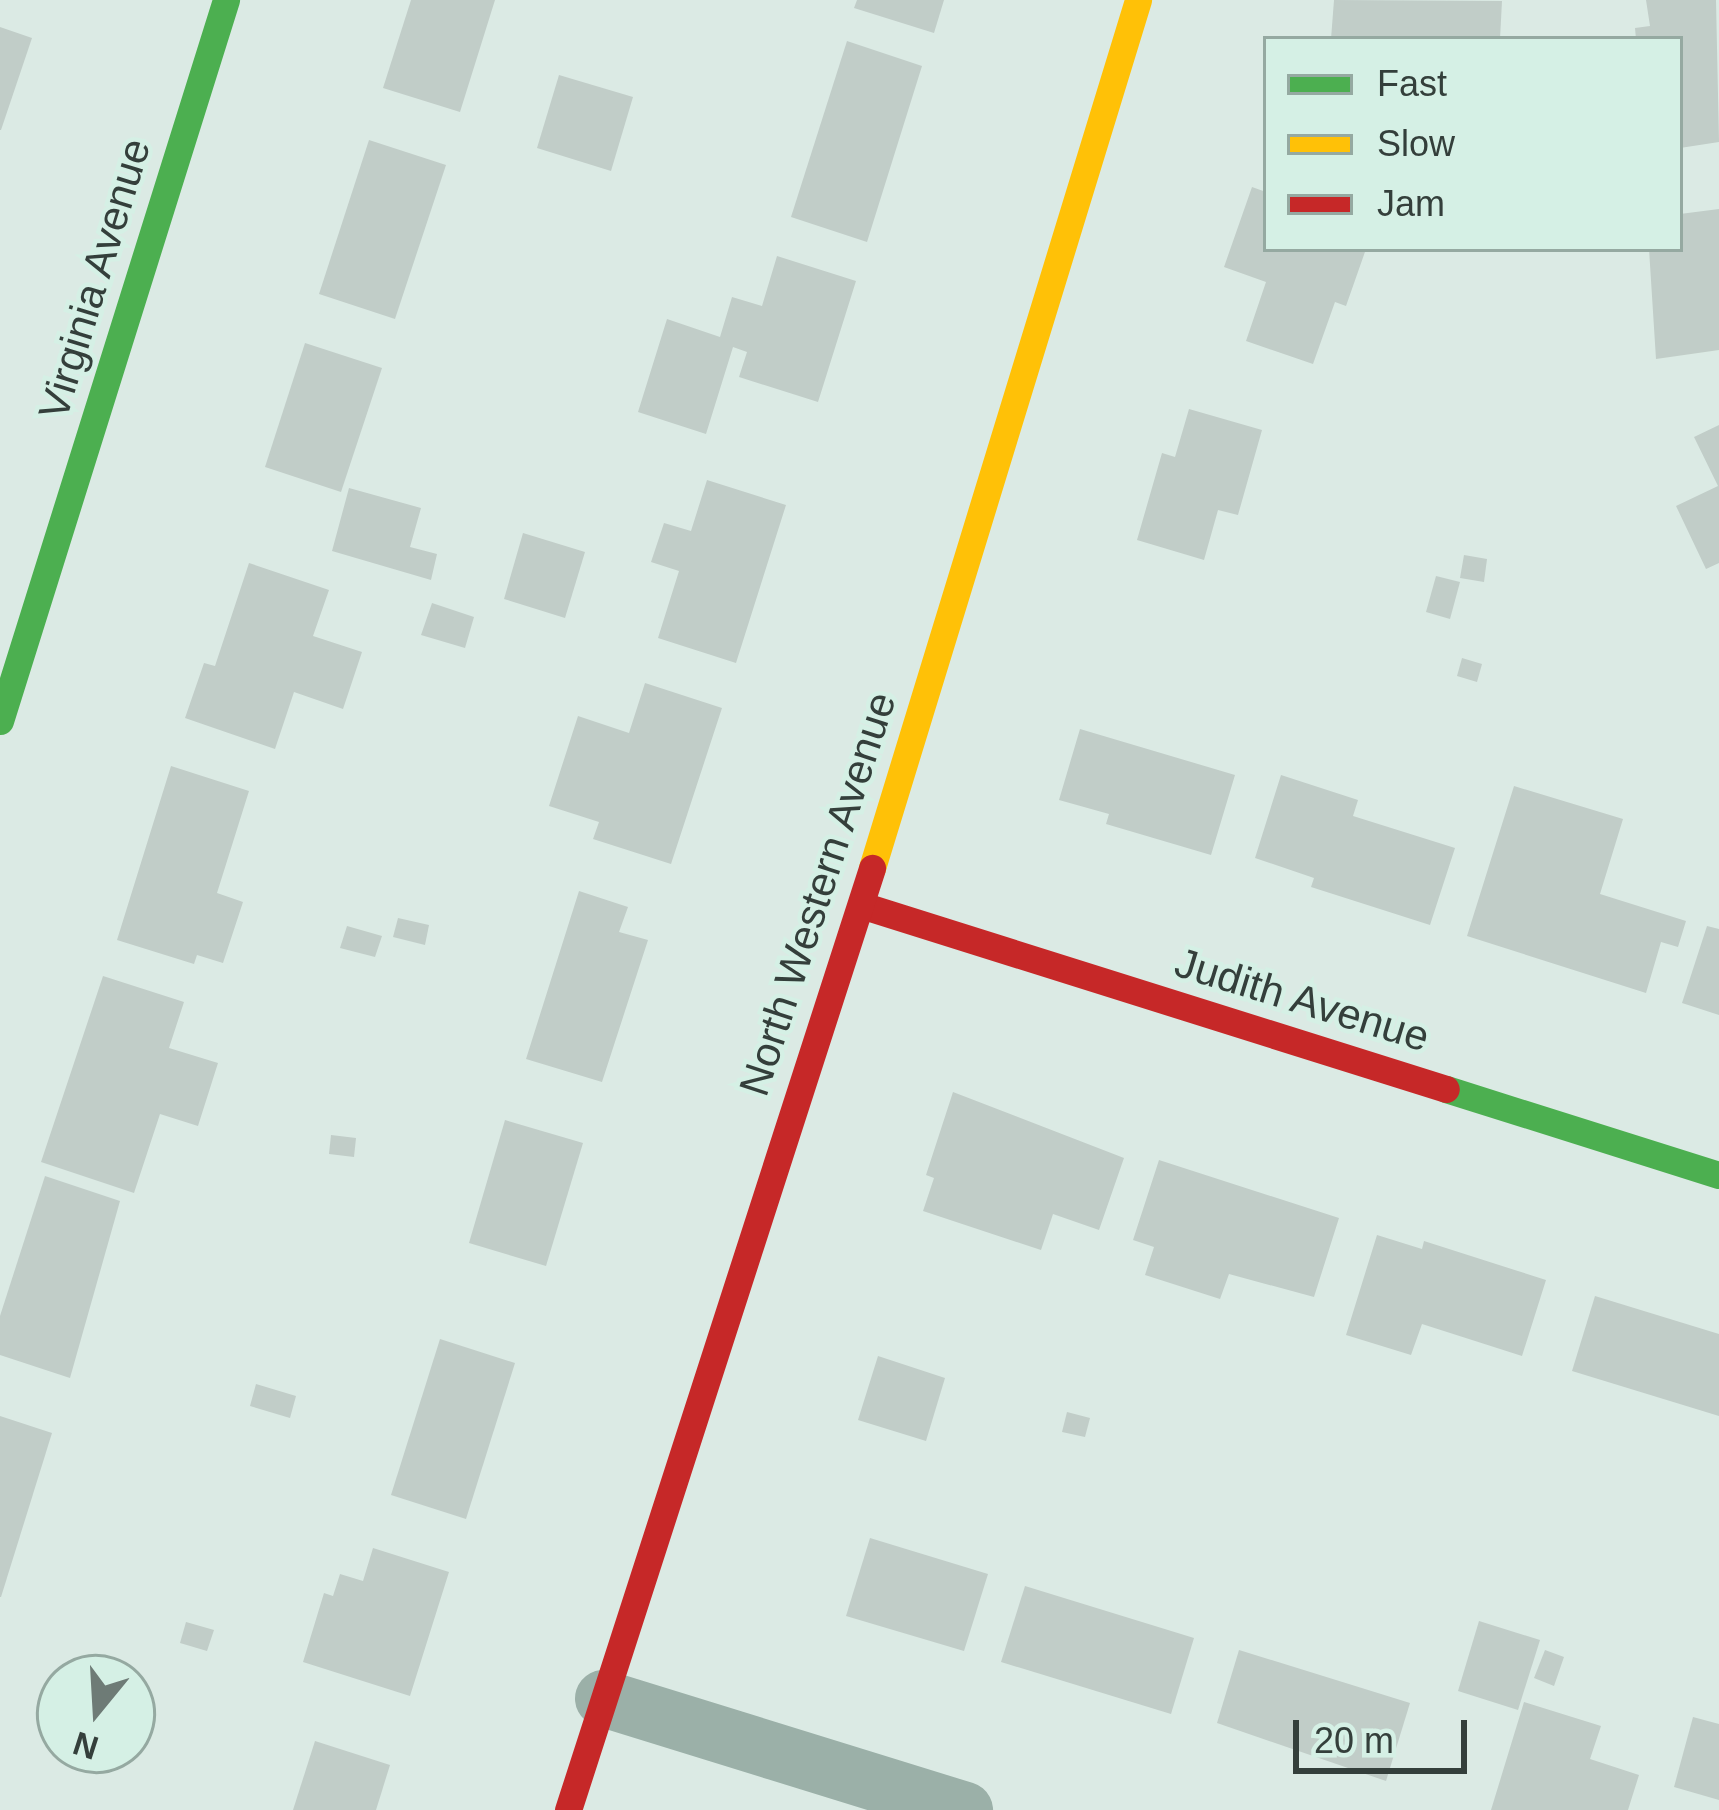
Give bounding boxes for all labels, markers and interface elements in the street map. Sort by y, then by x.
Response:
legend [1263,36,1683,252]
text: Fast [1377,63,1447,104]
text: Slow [1377,123,1455,164]
street label: Virginia Avenue [28,132,162,426]
text: Jam [1377,183,1445,224]
street label: North Western Avenue [729,685,907,1103]
street label: Judith Avenue [1168,937,1436,1063]
north arrow [36,1654,156,1774]
scale bar [1299,1696,1473,1770]
text: 20 m [1314,1720,1394,1761]
text: N [69,1725,103,1767]

